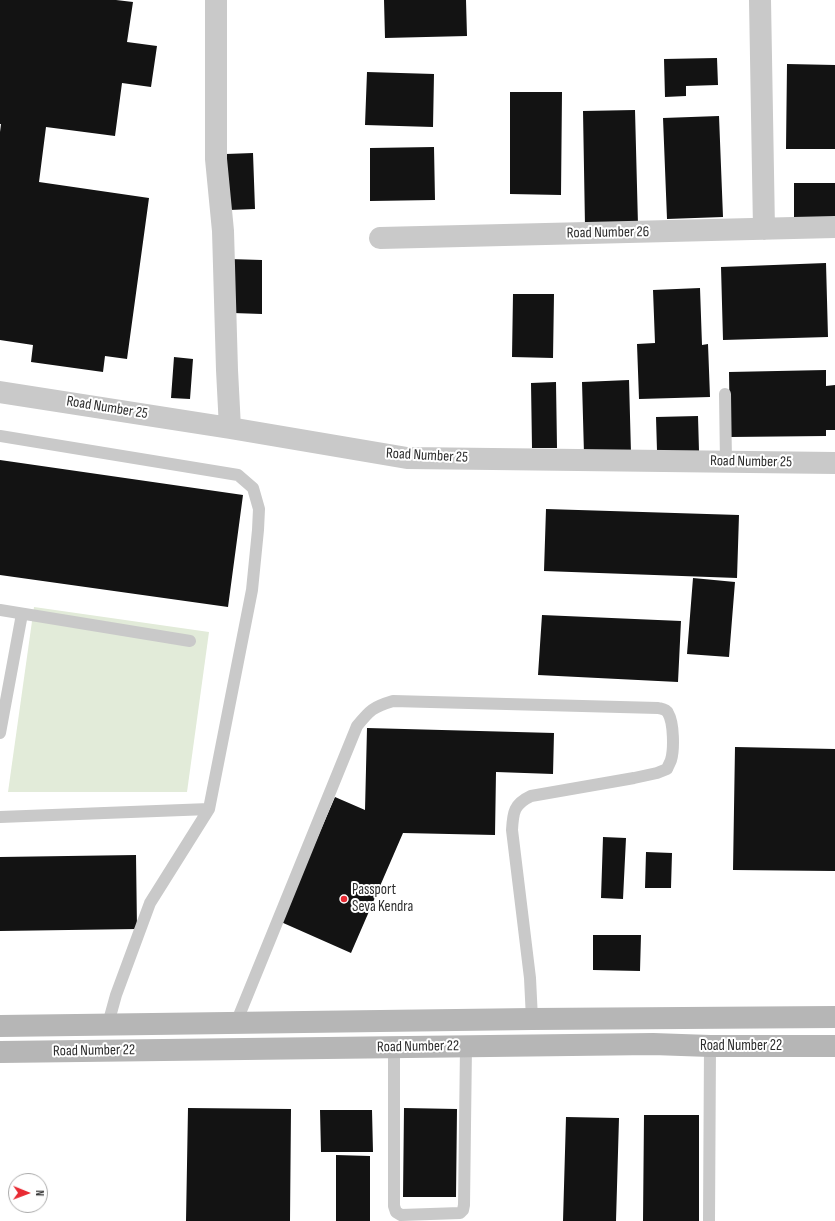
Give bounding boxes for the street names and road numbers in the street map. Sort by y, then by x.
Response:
street label: Road Number 26 [567,223,649,243]
street label: Road Number 25 [65,393,149,423]
street label: Road Number 25 [386,445,468,467]
street label: Road Number 25 [710,452,792,472]
street label: Road Number 22 [377,1037,459,1057]
street label: Road Number 22 [700,1037,782,1055]
street label: Road Number 22 [53,1041,135,1061]

